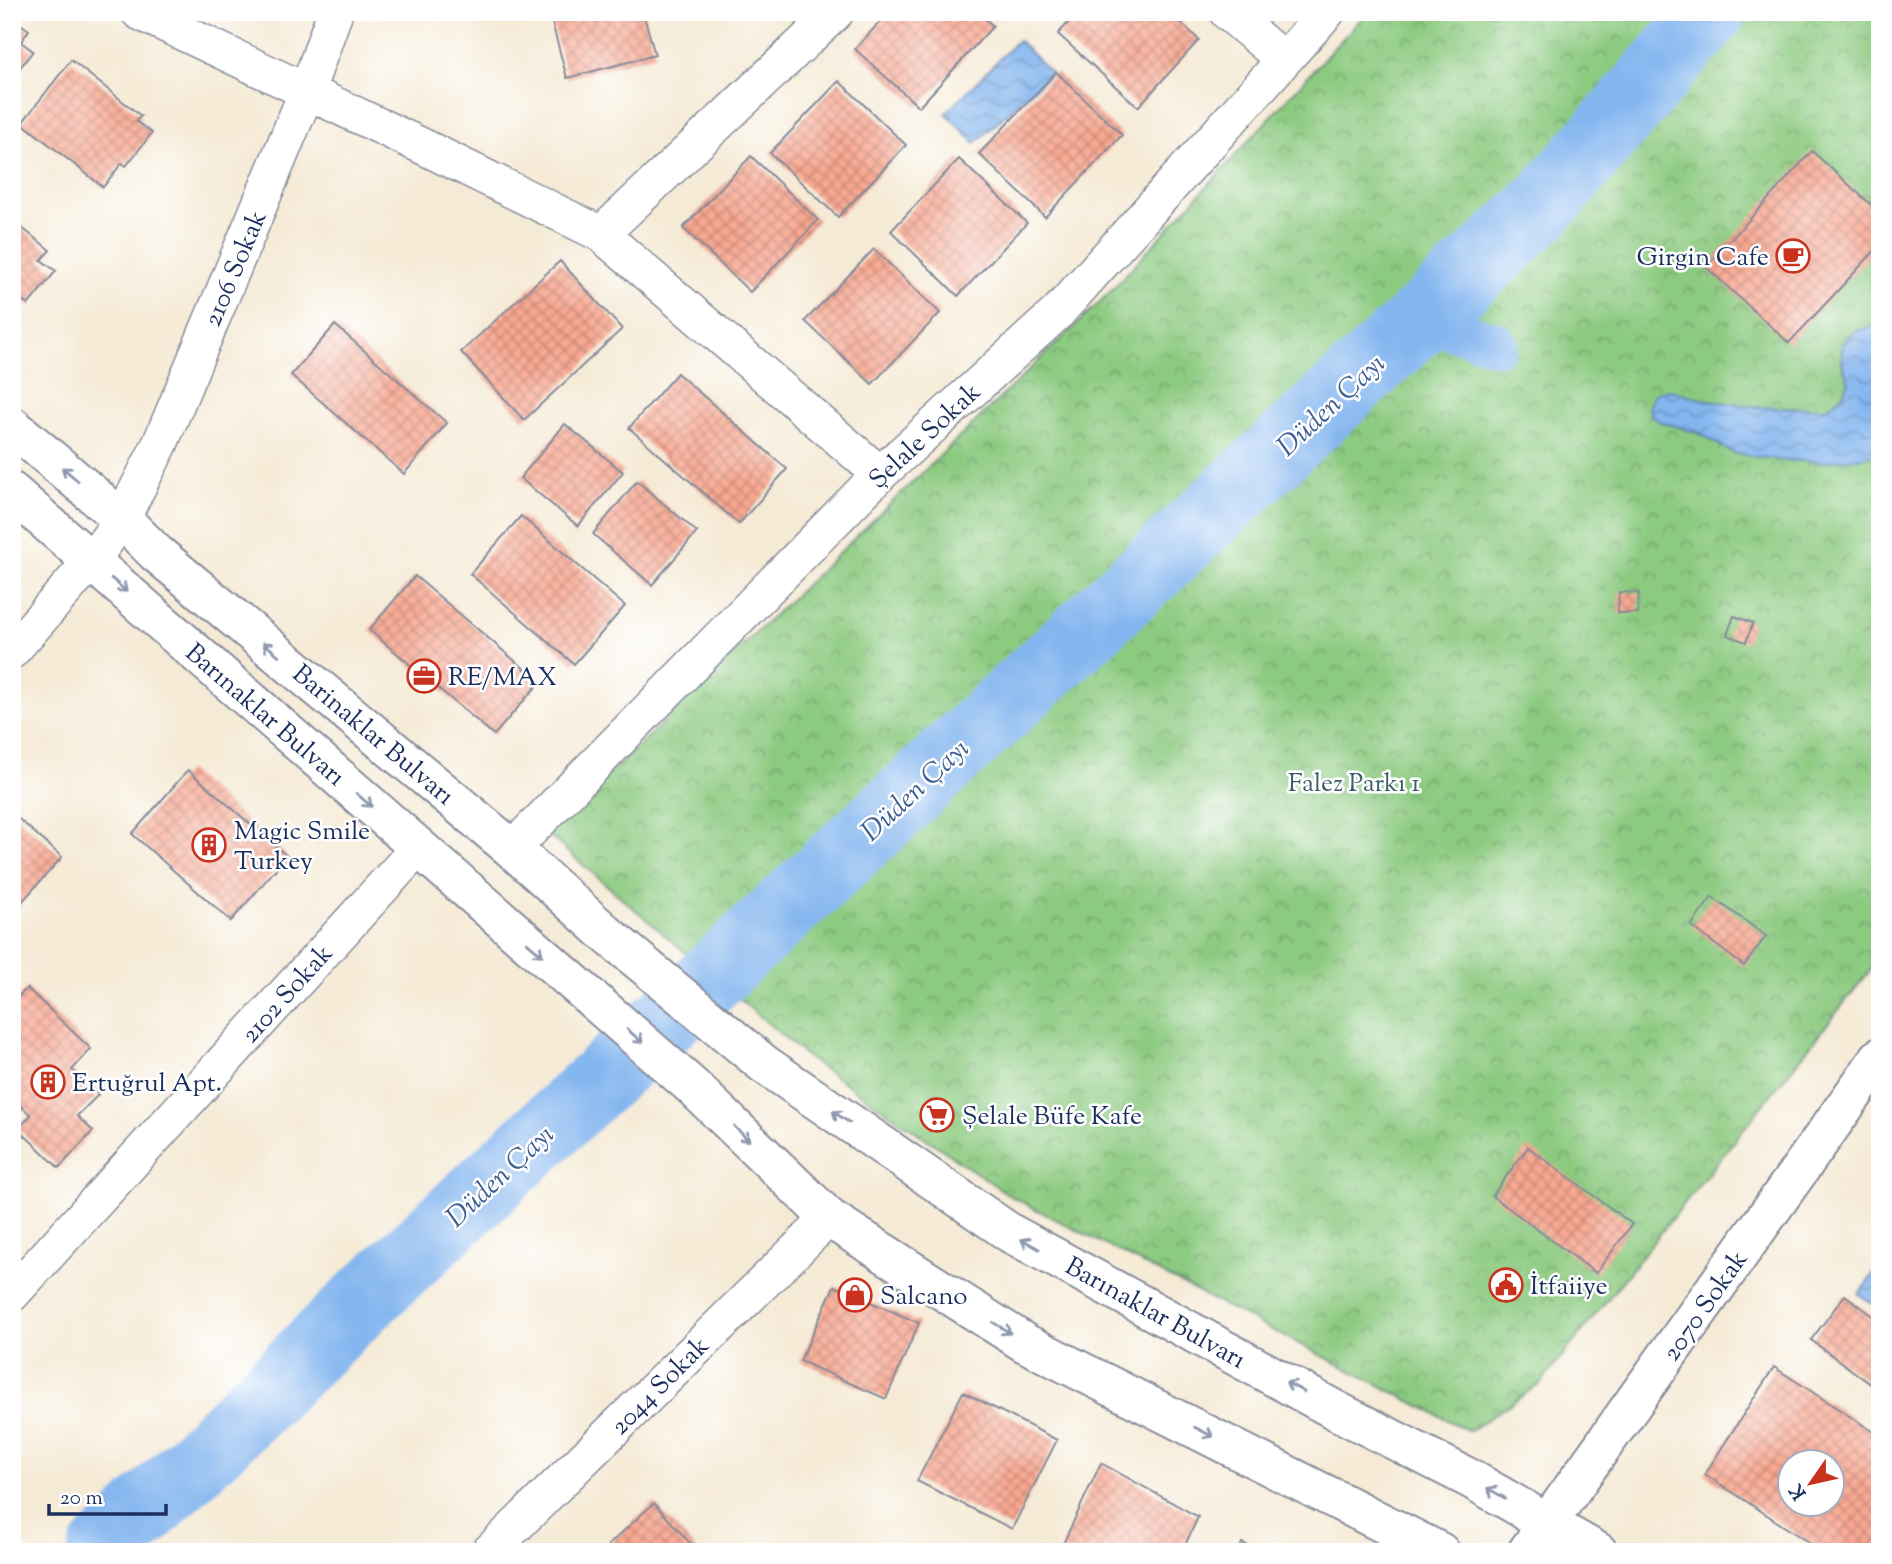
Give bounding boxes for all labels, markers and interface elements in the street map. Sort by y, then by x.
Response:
street label: 2106 Sokak [195,205,277,333]
cafe icon: Girgin Cafe [1774,237,1812,275]
place label: Girgin Cafe [1637,240,1769,277]
water label: Düden Çayı [1269,345,1395,467]
street label: Şelale Sokak [861,375,990,499]
one-way arrow [61,466,79,482]
one-way arrow [110,577,128,593]
street label: Barınaklar Bulvarı [176,636,353,796]
one-way arrow [263,641,281,656]
street label: Barinaklar Bulvarı [283,657,461,815]
office icon: RE/MAX [405,657,443,695]
place label: RE/MAX [448,660,557,697]
water label: Düden Çayı [853,730,979,852]
park label: Falez Parkı 1 [1288,766,1420,803]
one-way arrow [354,792,372,808]
place label: Magic Smile Turkey [234,814,370,881]
building icon: Magic Smile Turkey [190,826,228,864]
street label: 2102 Sokak [233,937,342,1052]
one-way arrow [526,941,544,957]
one-way arrow [626,1028,644,1044]
building icon: Ertuğrul Apt. [29,1063,67,1101]
place label: Ertuğrul Apt. [72,1066,222,1103]
supermarket icon: Şelale Büfe Kafe [918,1096,956,1134]
place label: Şelale Büfe Kafe [962,1099,1142,1136]
one-way arrow [832,1110,851,1124]
water label: Düden Çayı [438,1116,564,1238]
one-way arrow [733,1126,750,1143]
one-way arrow [1020,1237,1041,1250]
street label: 2070 Sokak [1654,1244,1758,1369]
street label: Barınaklar Bulvarı [1058,1249,1252,1379]
public building icon: İtfaiiye [1487,1266,1525,1304]
place label: İtfaiiye [1530,1269,1608,1306]
shop icon: Salcano [836,1276,874,1314]
place label: Salcano [880,1279,968,1316]
one-way arrow [991,1321,1011,1335]
street label: 2044 Sokak [603,1329,719,1445]
one-way arrow [1285,1380,1305,1394]
one-way arrow [1193,1426,1214,1440]
north arrow [1776,1448,1846,1518]
scale bar [49,1473,166,1517]
text: K [1784,1478,1814,1504]
text: 20 m [60,1484,103,1514]
one-way arrow [1486,1486,1506,1500]

